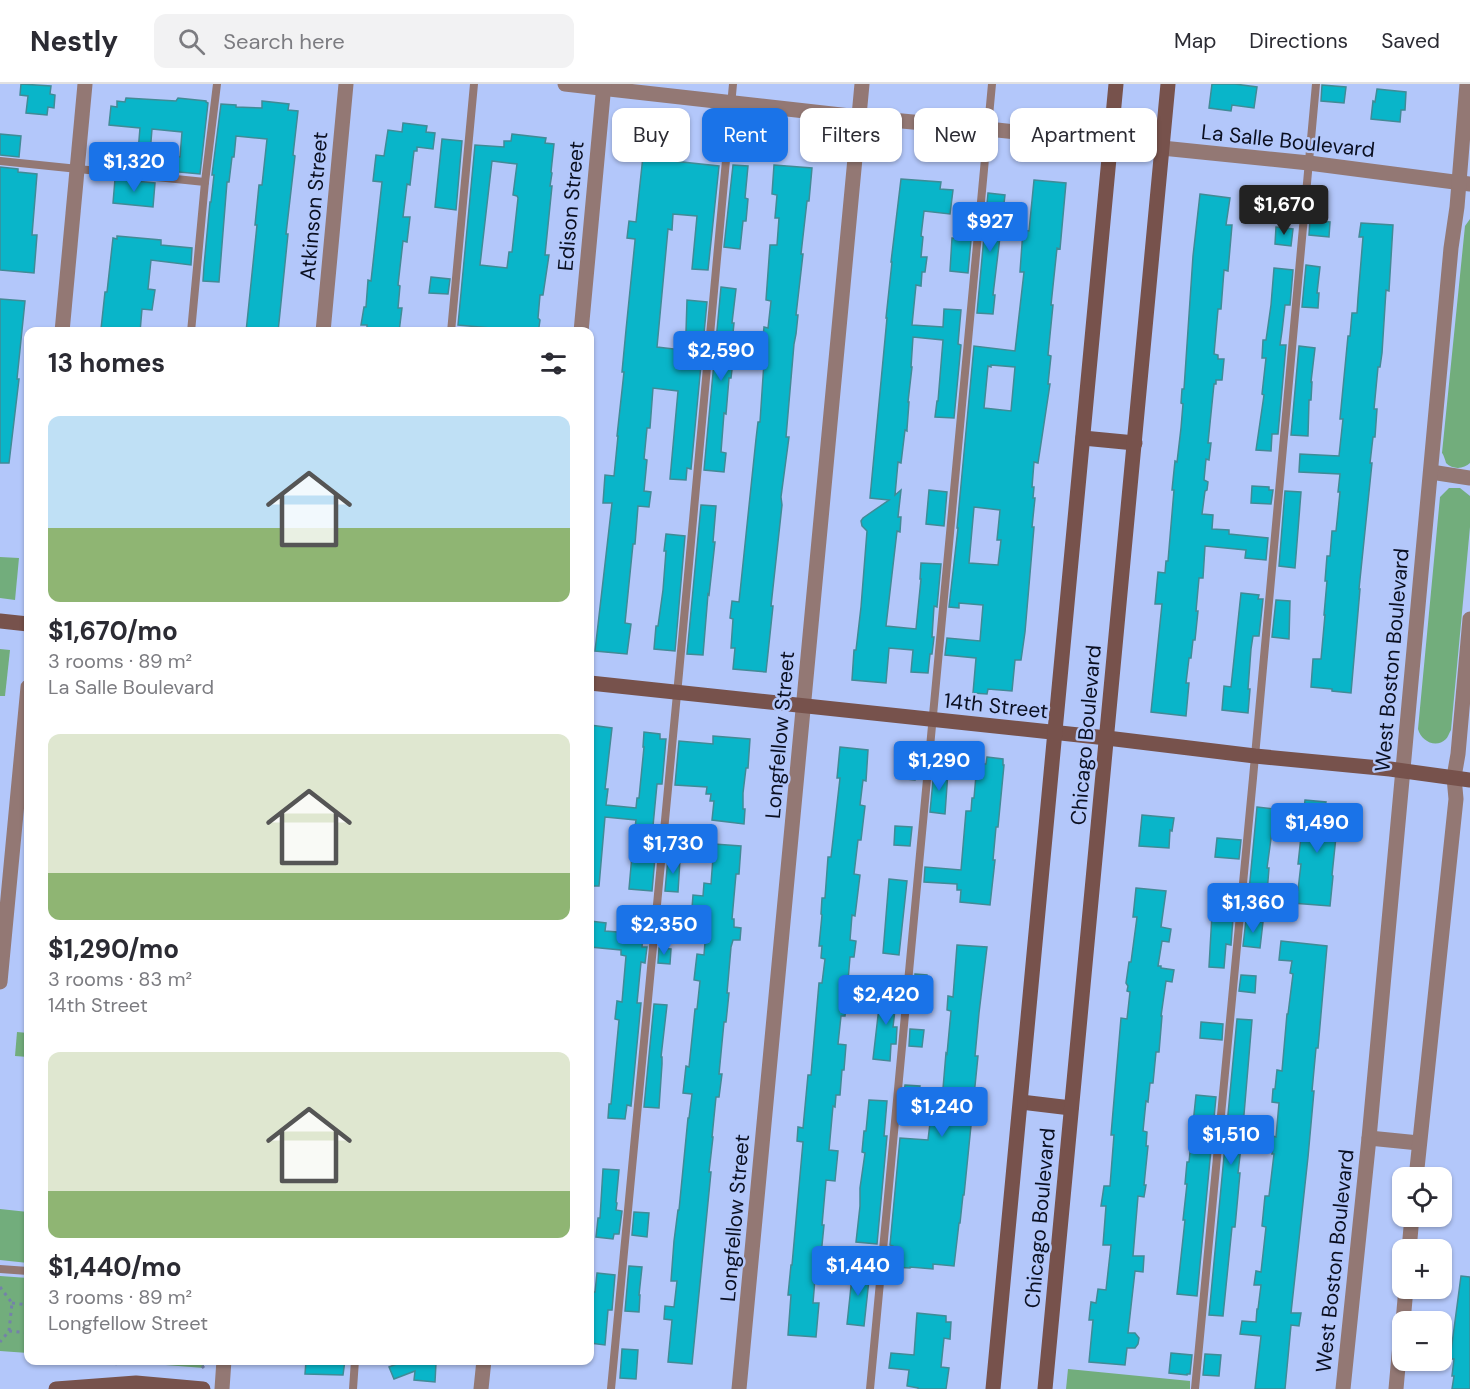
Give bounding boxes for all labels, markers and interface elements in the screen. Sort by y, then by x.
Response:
search box [154,14,574,68]
text: Nestly [30,23,118,60]
icon: search [175,25,208,58]
text: Search here [223,27,345,56]
text: Map [1174,27,1216,55]
text: Directions [1249,27,1348,55]
text: Saved [1381,27,1440,55]
chip: Buy [612,108,690,162]
chip: Rent [702,108,788,162]
chip: Filters [800,108,902,162]
chip: New [914,108,998,162]
chip: Apartment [1010,108,1157,162]
street label: La Salle Boulevard [1200,118,1376,164]
street label: Atkinson Street [294,131,334,281]
street label: Edison Street [551,140,591,272]
pin: $1,320 [85,142,183,193]
text: $1,320 [103,148,165,174]
pin: $1,670 [1235,185,1333,236]
text: $1,670 [1253,191,1315,217]
pin: $927 [954,202,1026,253]
text: $927 [967,208,1013,234]
pin: $2,590 [672,331,770,382]
text: $2,590 [687,337,755,363]
text: 13 homes [48,346,165,380]
icon: filters [537,347,570,380]
icon: home [255,455,363,563]
street label: West Boston Boulevard [1368,547,1416,773]
text: $1,670/mo [48,614,178,648]
street label: Chicago Boulevard [1064,644,1108,826]
text: 3 rooms · 89 m² [48,648,192,674]
street label: Longfellow Street [759,650,801,820]
text: La Salle Boulevard [48,674,214,700]
street label: 14th Street [942,687,1050,725]
pin: $1,290 [890,741,988,792]
text: $1,290 [908,747,970,773]
icon: home [255,773,363,881]
pin: $1,490 [1268,803,1366,854]
text: $1,490 [1285,809,1349,835]
pin: $1,730 [624,824,722,875]
text: $1,730 [643,830,703,856]
pin: $1,360 [1204,883,1302,934]
text: $1,360 [1221,889,1285,915]
pin: $2,350 [615,905,713,956]
text: $2,350 [630,911,698,937]
text: $1,290/mo [48,932,179,966]
text: 3 rooms · 83 m² [48,966,192,992]
pin: $2,420 [837,975,935,1026]
text: $2,420 [852,981,920,1007]
text: 14th Street [48,992,148,1018]
pin: $1,240 [893,1087,991,1138]
icon: home [255,1091,363,1199]
text: $1,240 [911,1093,973,1119]
pin: $1,510 [1182,1115,1280,1166]
text: $1,510 [1202,1121,1260,1147]
street label: Chicago Boulevard [1018,1127,1062,1309]
street label: Longfellow Street [714,1133,756,1303]
street label: West Boston Boulevard [1309,1148,1361,1374]
map controls [1392,1167,1452,1371]
button: locate [1392,1167,1452,1227]
button: + [1392,1239,1452,1299]
pin: $1,440 [809,1246,907,1297]
text: $1,440/mo [48,1250,182,1284]
text: $1,440 [826,1252,890,1278]
text: 3 rooms · 89 m² [48,1284,192,1310]
text: Longfellow Street [48,1310,208,1336]
button: − [1392,1311,1452,1371]

